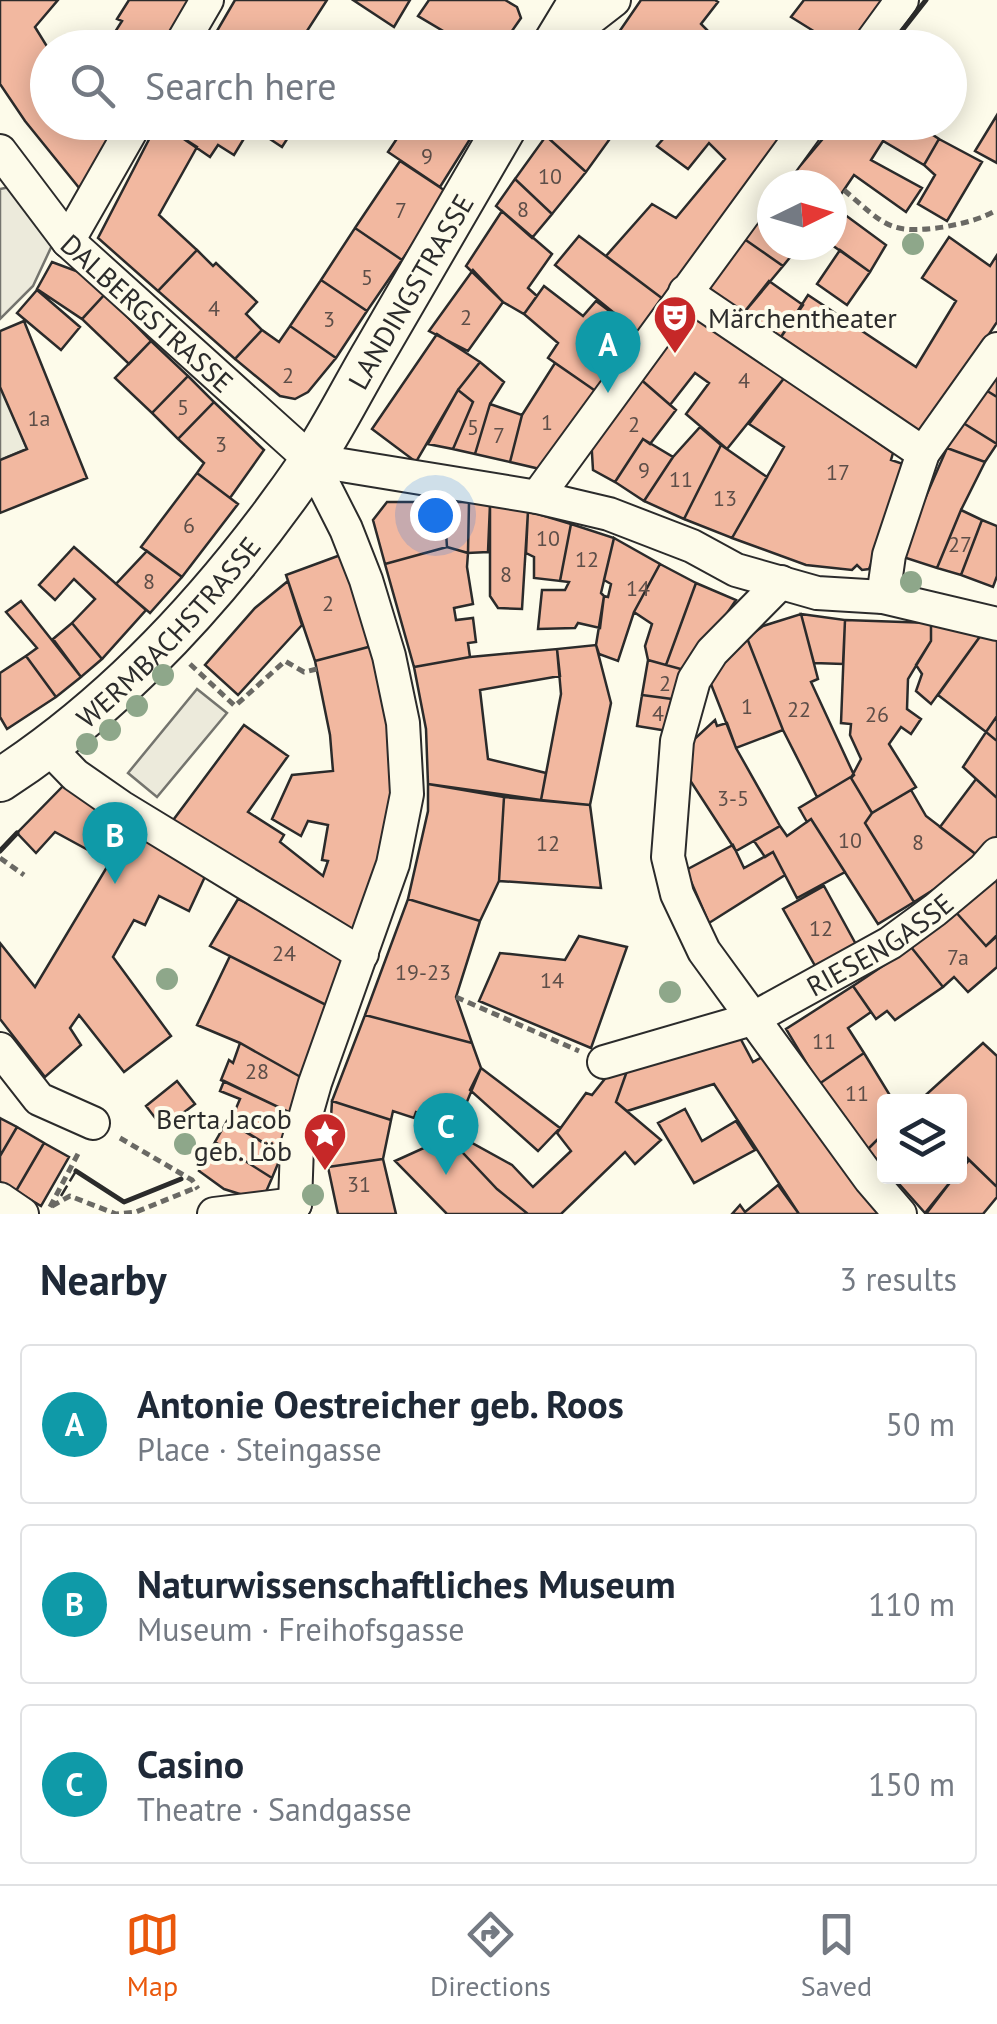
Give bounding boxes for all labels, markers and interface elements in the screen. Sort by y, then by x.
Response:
search box [30,30,967,140]
icon: search [65,58,120,113]
text: Search here [145,61,337,110]
house number: 9 [421,142,433,170]
house number: 10 [538,162,562,190]
north arrow [757,170,847,260]
street label: LANDINGSTRASSE [339,187,481,395]
house number: 8 [517,195,529,223]
house number: 7 [395,196,407,224]
street label: DALBERGSTRASSE [54,225,242,400]
house number: 5 [361,263,373,291]
house number: 4 [208,294,220,322]
theatre icon: Märchentheater [652,294,698,355]
place label: Märchentheater [708,299,897,336]
house number: 2 [460,303,472,331]
house number: 3 [323,305,335,333]
pin: A [576,310,640,393]
house number: 2 [282,361,294,389]
house number: 4 [738,366,750,394]
house number: 5 [177,393,189,421]
house number: 1a [28,404,50,432]
house number: 1 [541,408,553,436]
house number: 2 [628,410,640,438]
house number: 5 [467,413,479,441]
house number: 7 [493,421,505,449]
house number: 3 [215,430,227,458]
house number: 9 [638,456,650,484]
house number: 17 [826,458,850,486]
house number: 11 [669,465,693,493]
house number: 13 [713,484,737,512]
your location [410,490,461,541]
house number: 6 [183,511,195,539]
house number: 10 [536,524,560,552]
street label: WERMBACHSTRASSE [68,529,268,735]
house number: 27 [948,530,972,558]
house number: 12 [575,545,599,573]
house number: 8 [500,560,512,588]
house number: 8 [143,567,155,595]
house number: 14 [626,574,650,602]
house number: 2 [322,589,334,617]
house number: 2 [659,669,671,697]
house number: 1 [741,692,753,720]
house number: 22 [787,695,811,723]
house number: 4 [652,699,664,727]
house number: 26 [865,700,889,728]
house number: 3-5 [717,784,749,812]
pin: B [82,802,148,884]
house number: 10 [838,826,862,854]
house number: 8 [912,828,924,856]
house number: 12 [536,829,560,857]
street label: RIESENGASSE [800,884,961,1004]
house number: 12 [809,914,833,942]
house number: 24 [272,939,296,967]
house number: 7a [947,943,969,971]
house number: 19-23 [395,958,451,986]
house number: 14 [540,966,564,994]
house number: 11 [812,1027,836,1055]
house number: 28 [245,1057,269,1085]
house number: 11 [845,1079,869,1107]
pin: C [414,1092,478,1175]
map controls [877,1094,967,1184]
button: layers [877,1094,967,1184]
place label: Berta Jacob geb. Löb [156,1100,292,1169]
place icon: Berta Jacob geb. Löb [302,1111,348,1172]
house number: 31 [347,1170,371,1198]
text: Nearby [40,1252,167,1307]
text: 3 results [839,1258,957,1300]
text: Antonie Oestreicher geb. Roos [137,1379,624,1428]
text: A [65,1403,84,1445]
text: 50 m [886,1403,955,1445]
text: Place · Steingasse [137,1428,382,1470]
text: Naturwissenschaftliches Museum [137,1559,676,1608]
text: B [65,1583,84,1625]
text: 110 m [868,1583,955,1625]
text: Museum · Freihofsgasse [137,1608,465,1650]
text: Casino [137,1739,244,1788]
text: C [66,1763,83,1805]
text: 150 m [868,1763,955,1805]
text: Theatre · Sandgasse [137,1788,412,1830]
tab: Map [125,1907,180,2004]
tab: Directions [430,1907,551,2004]
tab: Saved [801,1907,872,2004]

